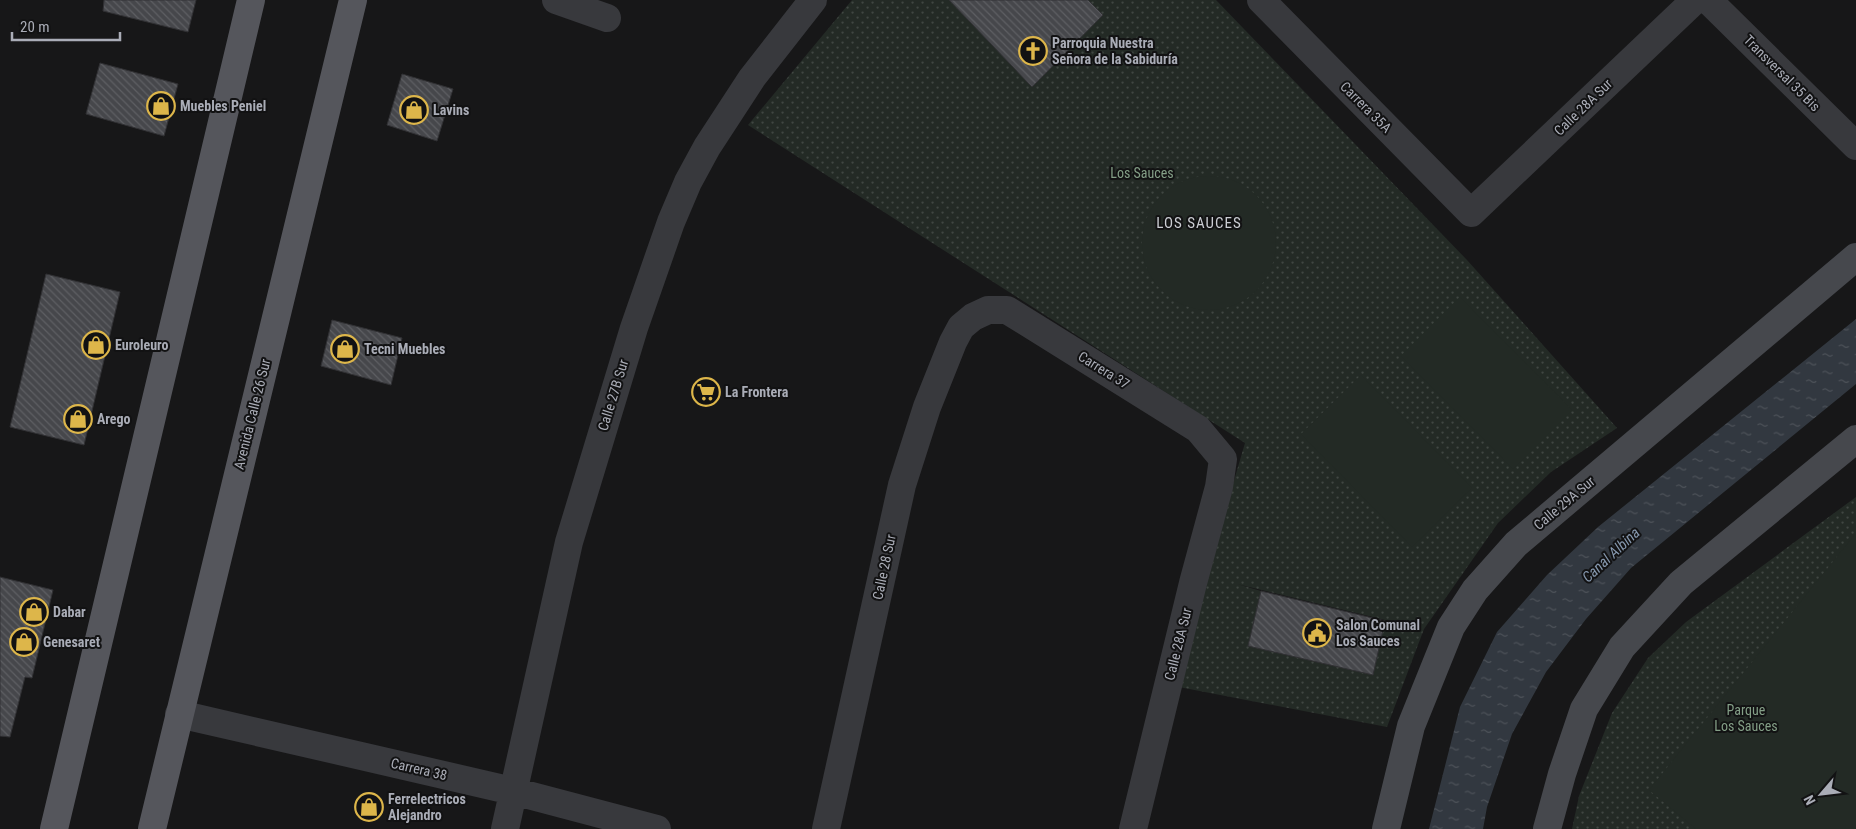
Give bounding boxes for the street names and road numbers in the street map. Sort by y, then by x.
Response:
street label: Transversal 35 Bis [1741,32,1823,114]
street label: Calle 28A Sur [1551,75,1615,139]
street label: Carrera 35A [1337,78,1395,136]
street label: Carrera 37 [1075,348,1133,392]
street label: Avenida Calle 26 Sur [231,357,273,471]
street label: Calle 27B Sur [595,357,631,433]
street label: Calle 29A Sur [1530,473,1598,533]
street label: Calle 28 Sur [869,533,899,601]
street label: Calle 28A Sur [1161,606,1195,682]
street label: Carrera 38 [389,755,449,783]

